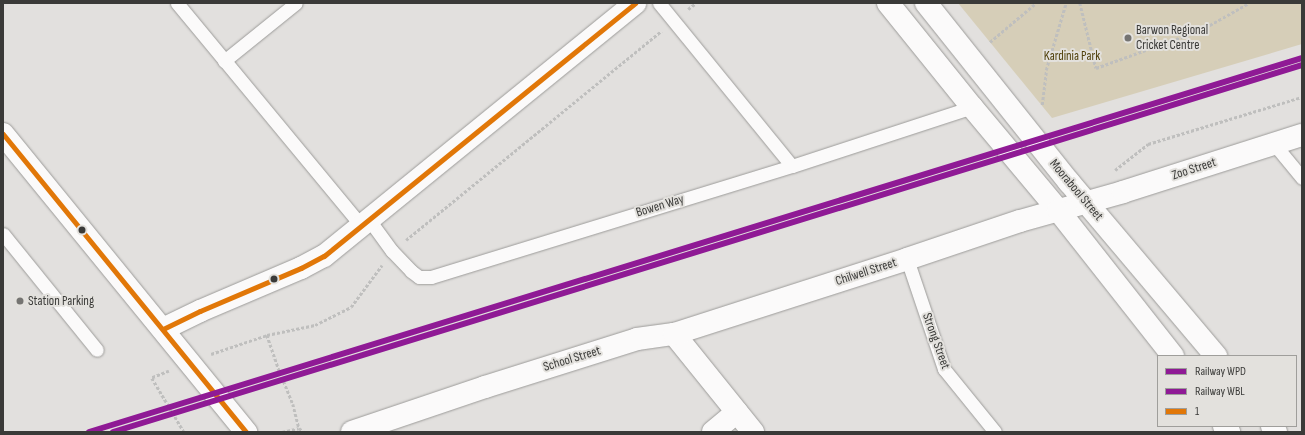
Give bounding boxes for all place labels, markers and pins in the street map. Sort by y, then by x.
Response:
place label: Barwon Regional Cricket Centre [1136,23,1208,54]
marker: Barwon Regional Cricket Centre [1123,33,1133,43]
unlabelled marker [77,225,87,235]
unlabelled marker [269,274,279,284]
place label: Station Parking [28,293,94,309]
marker: Station Parking [15,296,25,306]

